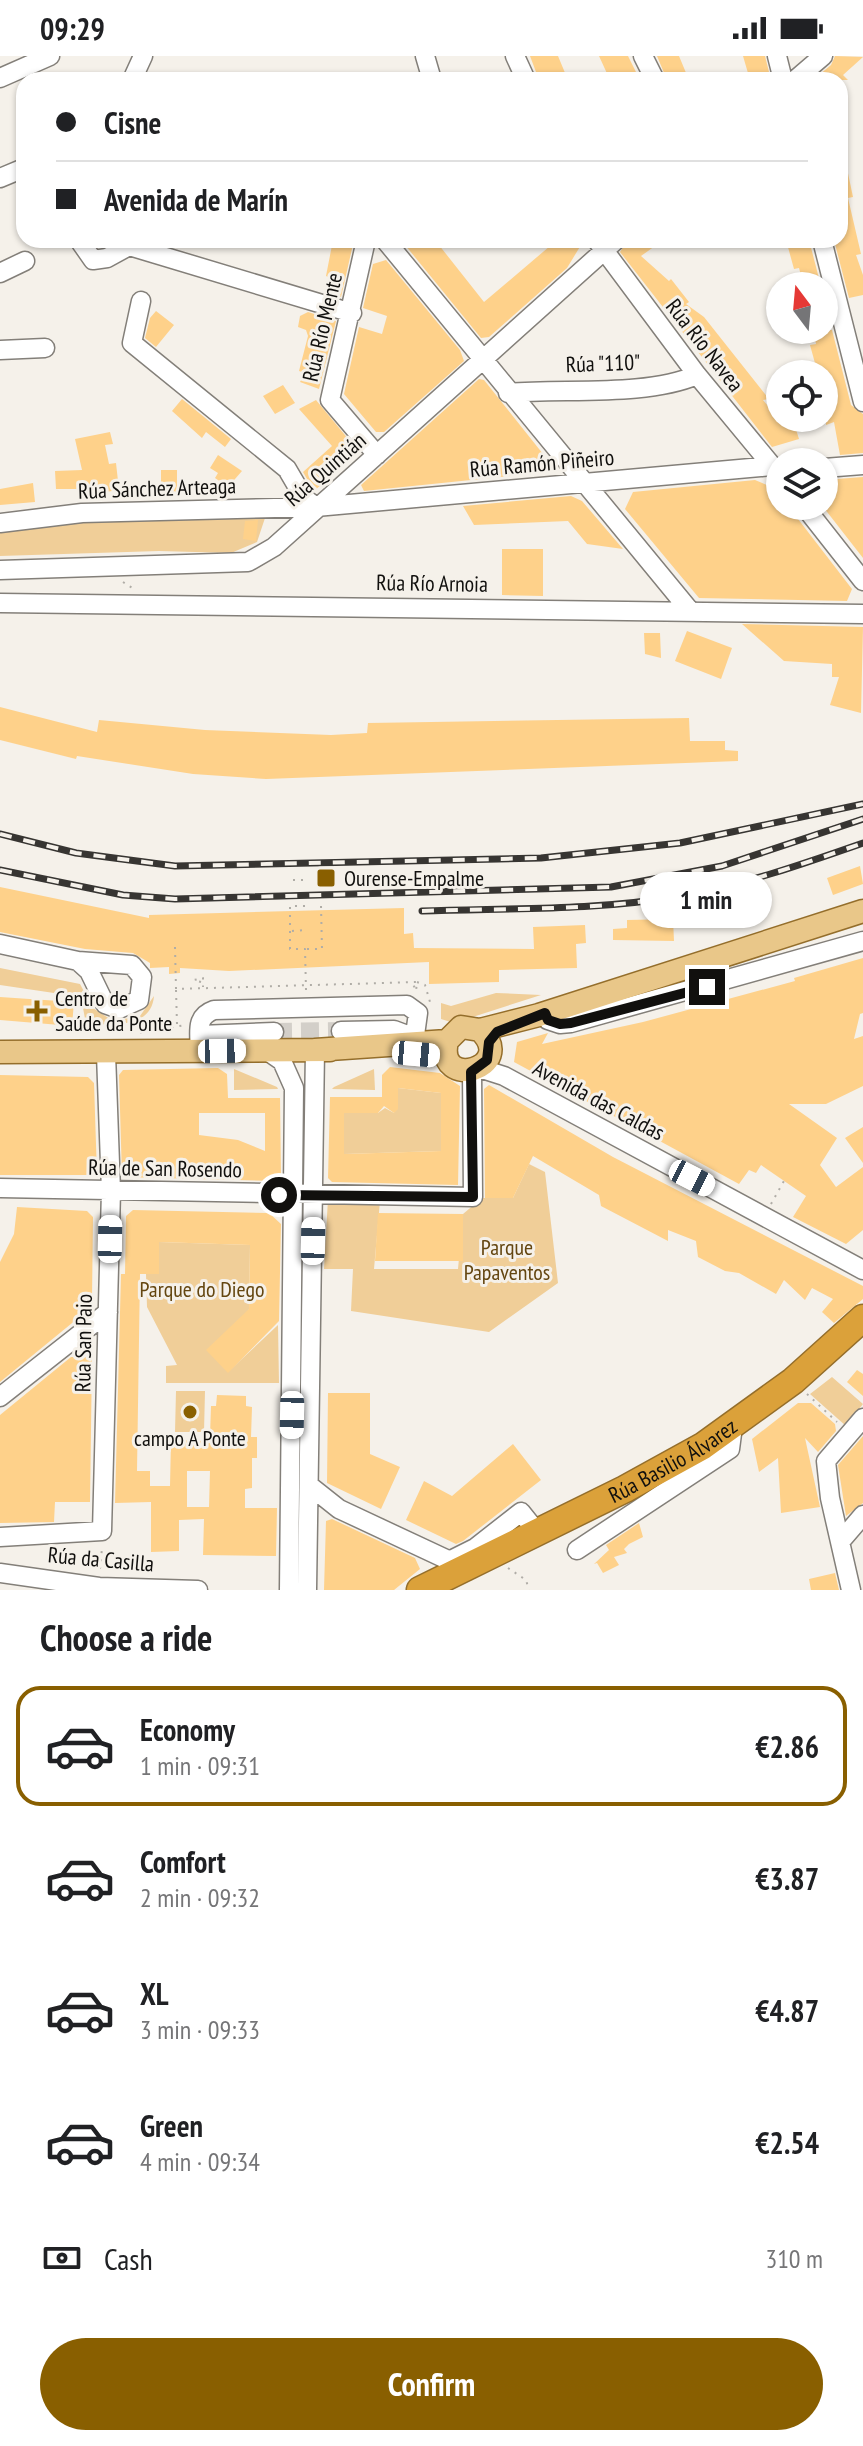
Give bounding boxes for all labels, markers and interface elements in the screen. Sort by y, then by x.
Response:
text: 09:29 [40,9,105,48]
text: Cisne [104,103,161,142]
text: Avenida de Marín [104,180,288,219]
street label: Rúa Río Mente [296,270,348,384]
north arrow [766,272,838,344]
map controls [766,272,838,520]
street label: Rúa Río Navea [660,293,750,397]
street label: Rúa "110" [565,348,641,378]
button: locate [766,360,838,432]
street label: Rúa Quintián [278,426,372,512]
street label: Rúa Ramón Piñeiro [469,443,615,483]
button: layers [766,448,838,520]
street label: Rúa Sánchez Arteaga [77,471,237,505]
street label: Rúa Río Arnoia [376,568,488,598]
place label: Ourense-Empalme [344,864,484,892]
marker: Ourense-Empalme [315,867,337,889]
callout: 1 min [641,871,773,927]
text: 1 min [680,883,732,916]
route end [689,969,725,1005]
place label: Centro de Saúde da Ponte [55,984,172,1037]
marker: Centro de Saúde da Ponte [26,1000,48,1022]
car [198,1039,246,1063]
car [391,1040,441,1068]
street label: Avenida das Caldas [529,1054,669,1146]
street label: Rúa de San Rosendo [88,1153,242,1183]
car [665,1156,719,1200]
route start [261,1177,297,1213]
car [98,1215,122,1263]
car [301,1217,325,1265]
park label: Parque Papaventos [464,1233,550,1286]
park label: Parque do Diego [140,1275,264,1303]
street label: Rúa San Paio [68,1293,98,1393]
car [280,1391,304,1439]
marker: campo A Ponte [181,1403,199,1421]
street label: Rúa Basilio Álvarez [604,1412,743,1509]
place label: campo A Ponte [134,1424,246,1452]
street label: Rúa da Casilla [47,1540,155,1578]
text: Choose a ride [40,1614,212,1661]
icon: car [44,1710,116,1782]
text: Economy [140,1710,235,1749]
text: €2.86 [755,1727,819,1766]
text: 1 min · 09:31 [140,1749,260,1782]
icon: car [44,1842,116,1914]
text: Comfort [140,1842,226,1881]
text: €3.87 [755,1859,819,1898]
text: 2 min · 09:32 [140,1881,260,1914]
icon: car [44,1974,116,2046]
text: XL [140,1974,169,2013]
text: €4.87 [755,1991,819,2030]
text: 3 min · 09:33 [140,2013,260,2046]
icon: car [44,2106,116,2178]
text: Green [140,2106,203,2145]
text: €2.54 [755,2123,819,2162]
text: 4 min · 09:34 [140,2145,260,2178]
icon: cash [40,2236,84,2280]
text: Cash [104,2239,153,2278]
text: 310 m [765,2242,823,2275]
button: Confirm [40,2338,823,2430]

